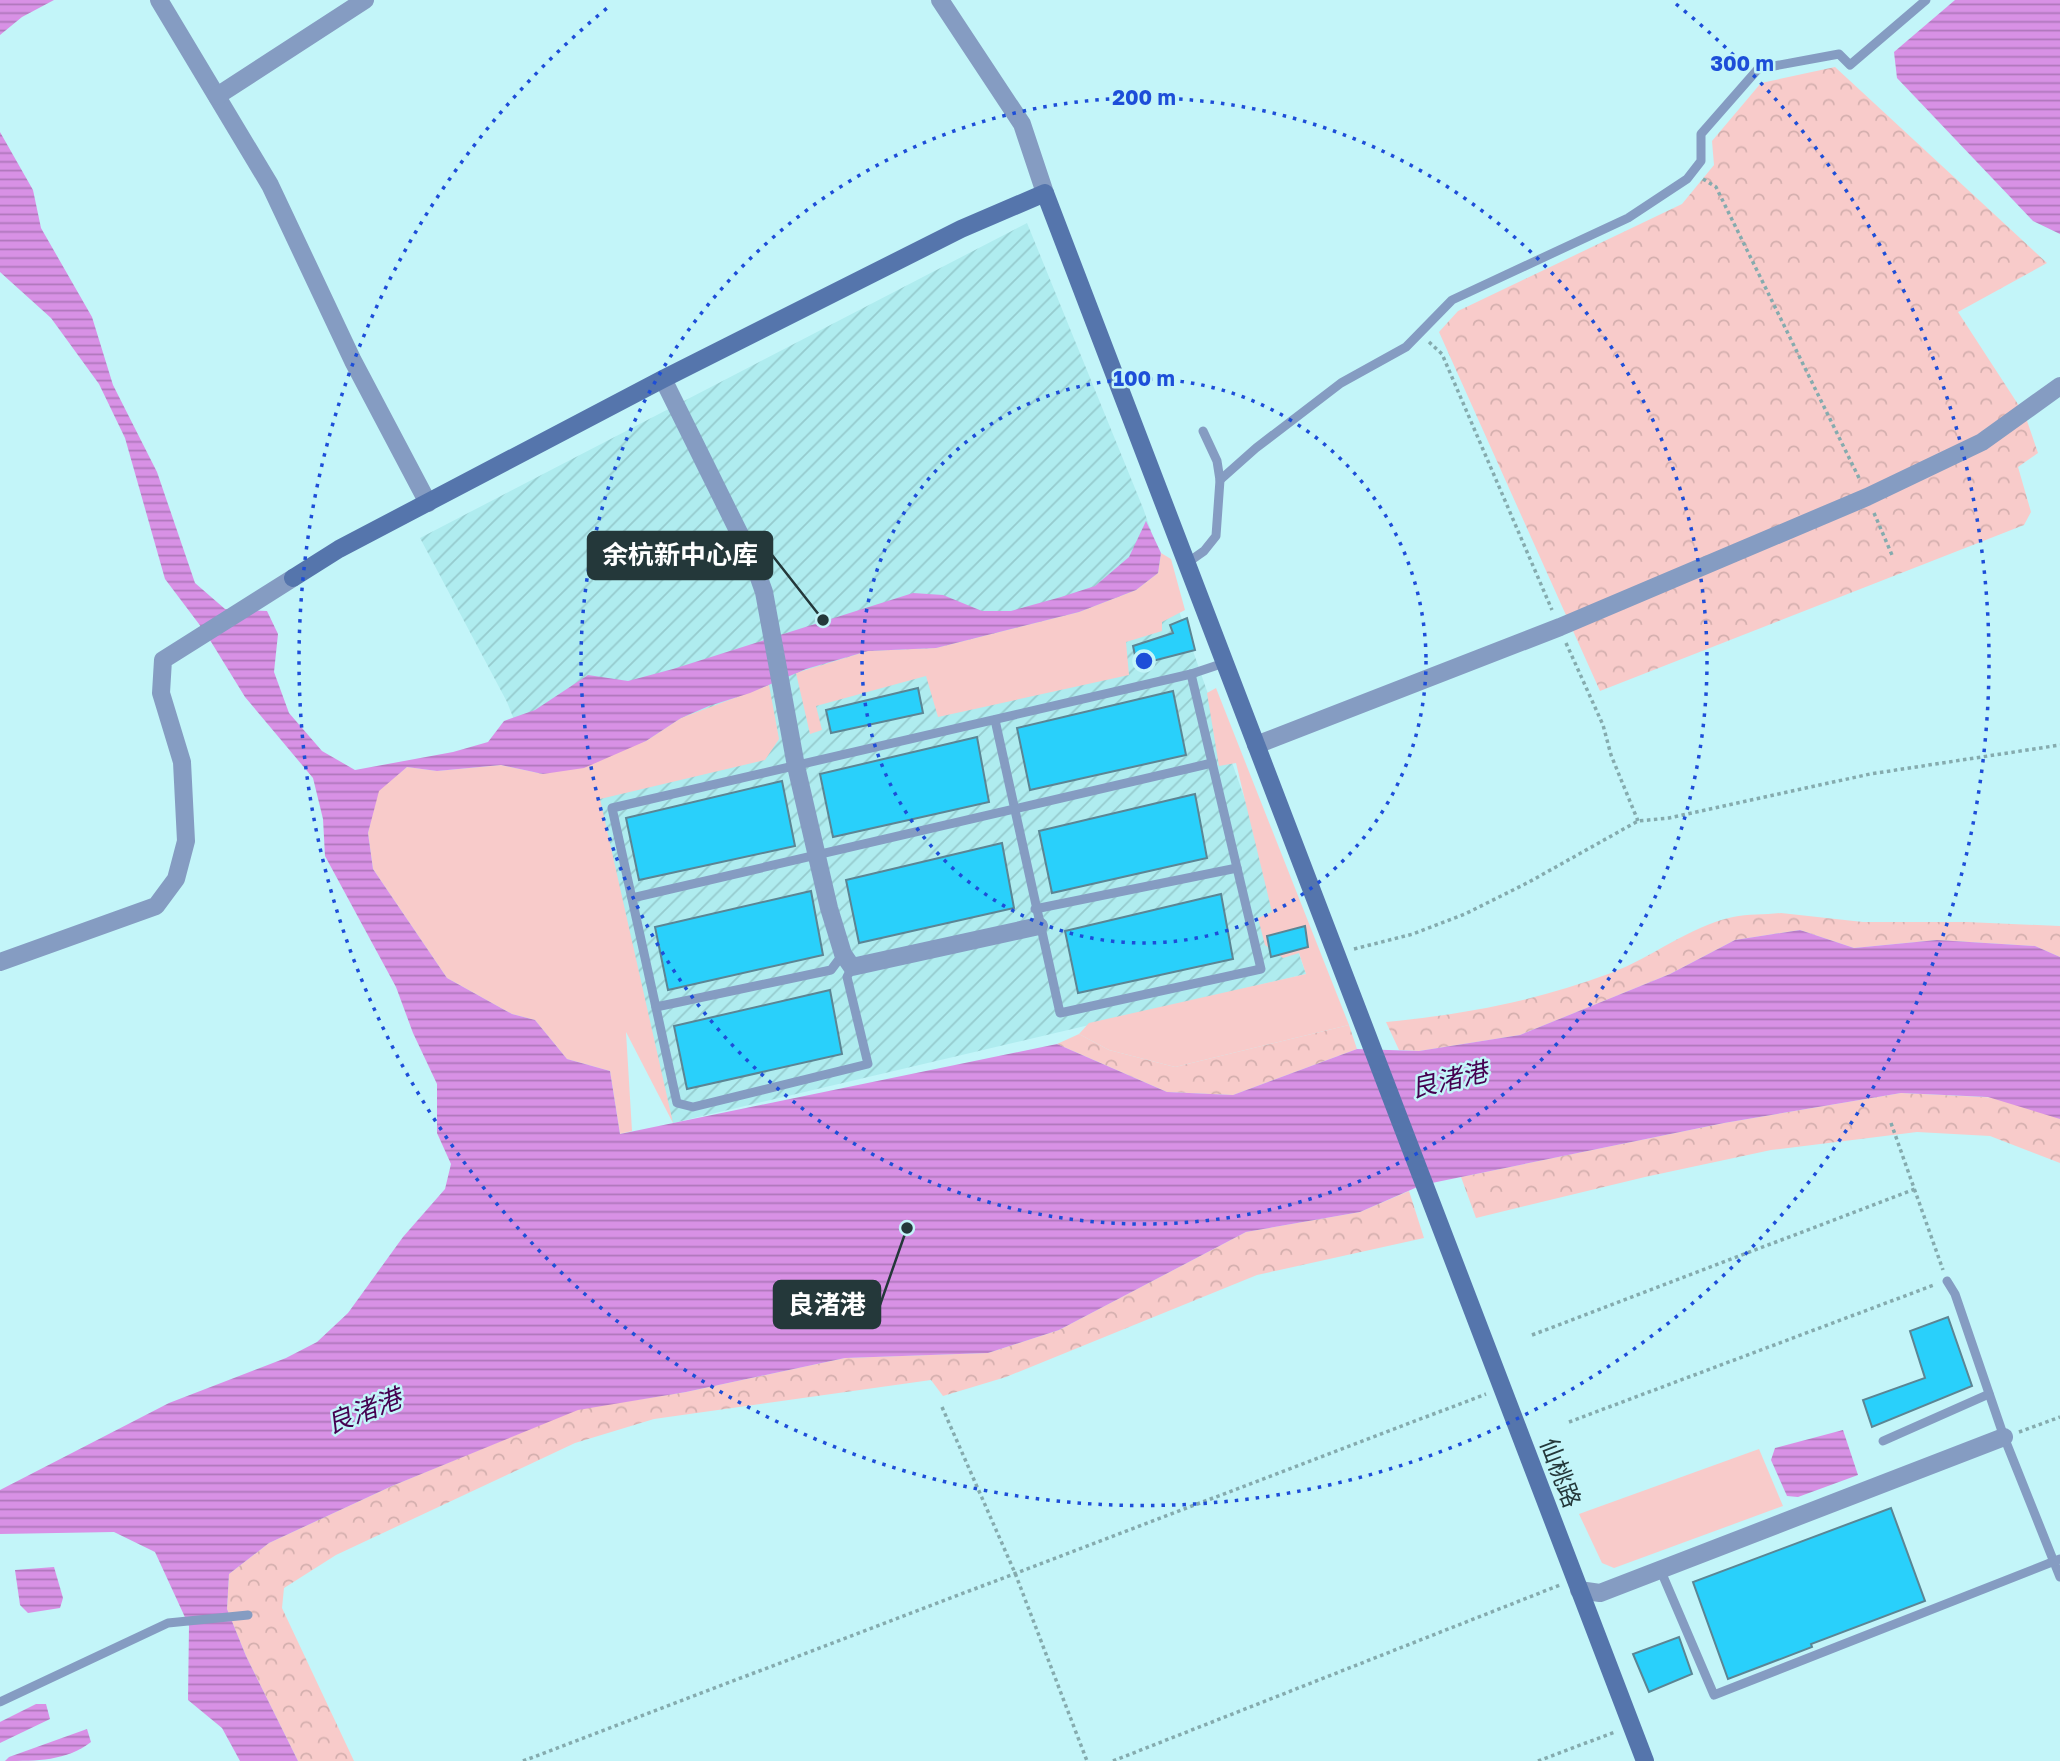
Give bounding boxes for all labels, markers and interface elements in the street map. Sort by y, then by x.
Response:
text: 300 m [1710,50,1774,76]
text: 200 m [1112,84,1176,110]
text: 100 m [1113,365,1175,391]
callout: 余杭新中心库 [588,532,772,579]
text: 余杭新中心库 [602,539,758,570]
centre of rings [1132,649,1156,673]
water label: 良渚港 [1407,1055,1494,1103]
callout: 良渚港 [774,1281,880,1328]
text: 良渚港 [788,1289,866,1320]
water label: 良渚港 [322,1381,410,1439]
street label: 仙桃路 [1535,1434,1588,1511]

